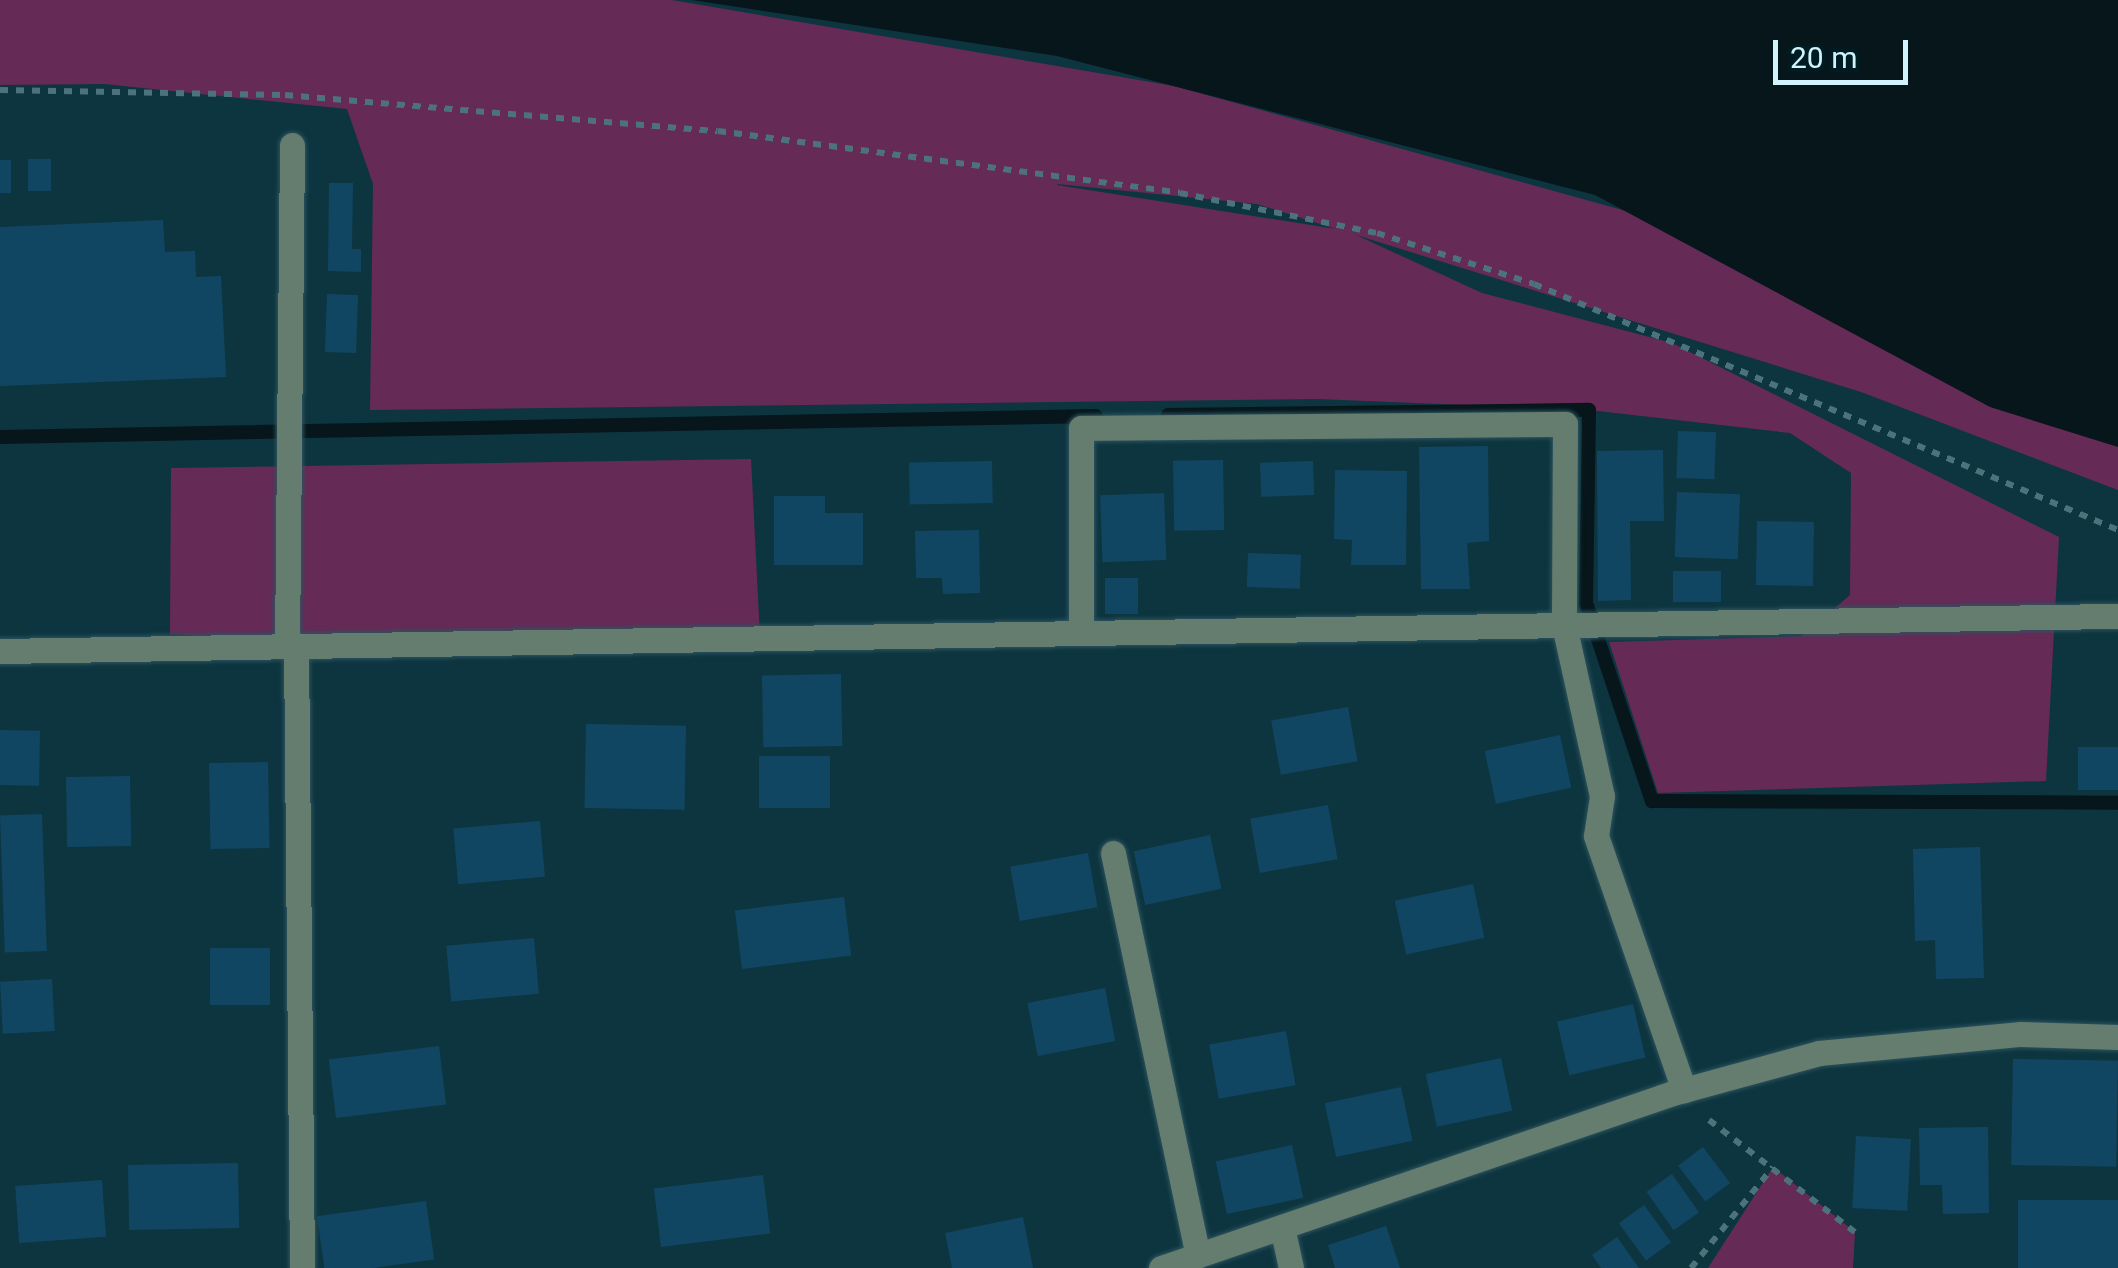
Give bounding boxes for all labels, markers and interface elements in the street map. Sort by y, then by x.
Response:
scale bar [1778,20,1913,82]
text: 20 m [1790,40,1857,75]

